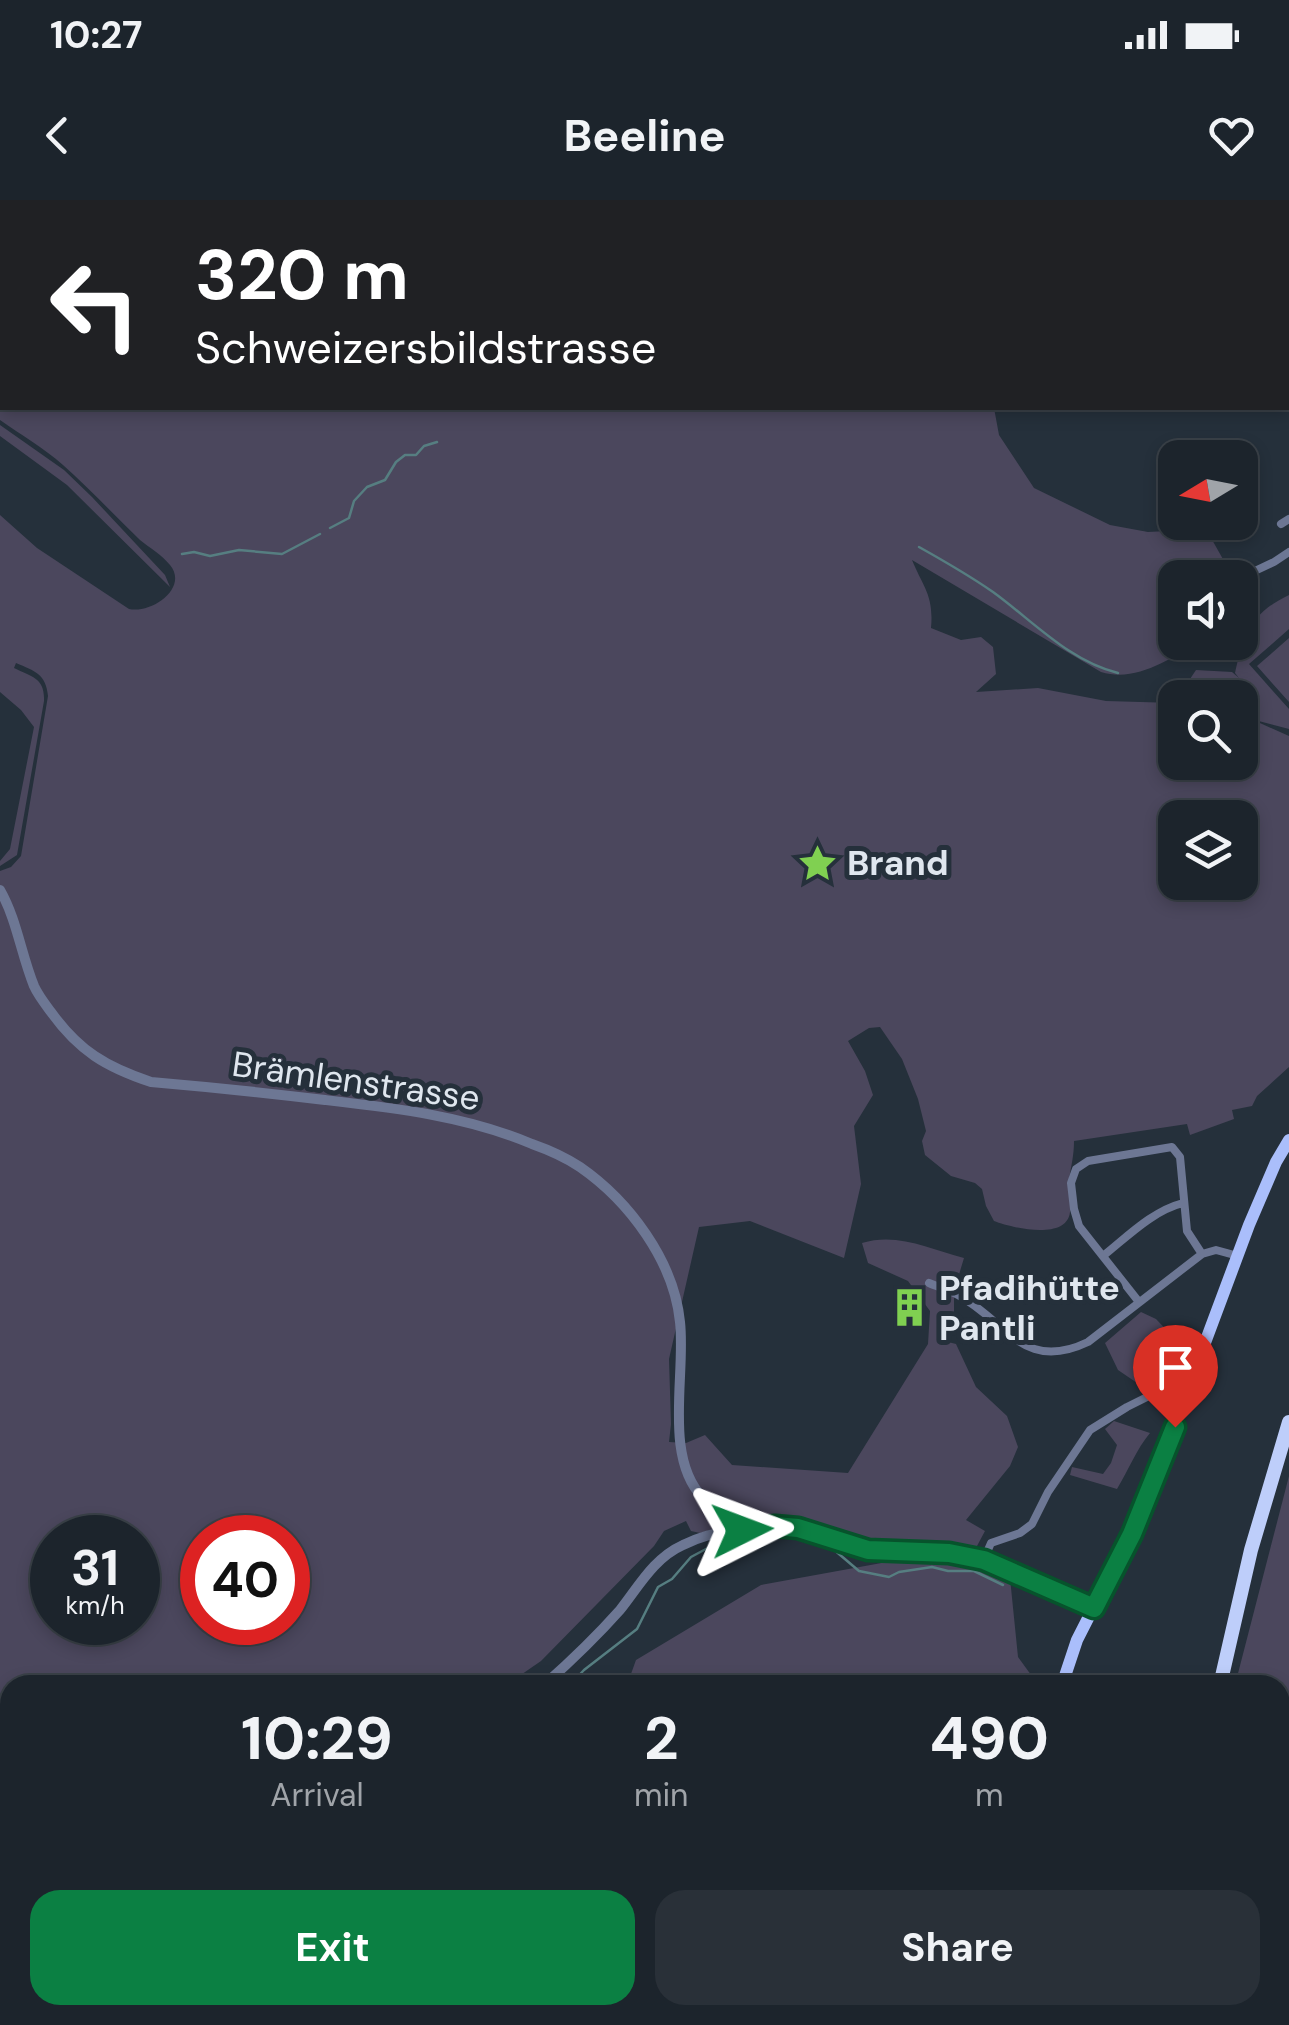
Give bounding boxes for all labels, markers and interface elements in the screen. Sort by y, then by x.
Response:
text: 10:27 [50,10,142,60]
text: Beeline [563,106,726,165]
icon: back [30,108,85,163]
icon: heart [1204,108,1259,163]
text: 320 m [195,230,409,321]
icon: left [30,240,160,370]
text: Schweizersbildstrasse [195,318,656,377]
north arrow [1158,440,1258,540]
map controls [1158,440,1258,900]
button: sound [1158,560,1258,660]
button: search [1158,680,1258,780]
button: layers [1158,800,1258,900]
place label: Brand [847,840,949,886]
place icon: Brand [796,842,838,884]
street label: Brämlenstrasse [229,1041,483,1121]
place label: Pfadihütte Pantli [939,1265,1120,1351]
building icon: Pfadihütte Pantli [888,1287,930,1329]
pin [1133,1325,1218,1428]
icon: arrive [1148,1340,1203,1395]
position arrow [690,1478,794,1582]
speed limit sign: 40 [180,1515,310,1645]
text: 31 [71,1535,119,1601]
text: km/h [65,1589,125,1622]
text: 10:29 [241,1699,393,1778]
text: 2 [644,1699,679,1778]
text: 490 [930,1699,1049,1778]
text: Arrival [270,1774,364,1816]
text: min [634,1774,688,1816]
text: m [975,1774,1003,1816]
button: Exit [30,1890,635,2005]
button: Share [655,1890,1260,2005]

